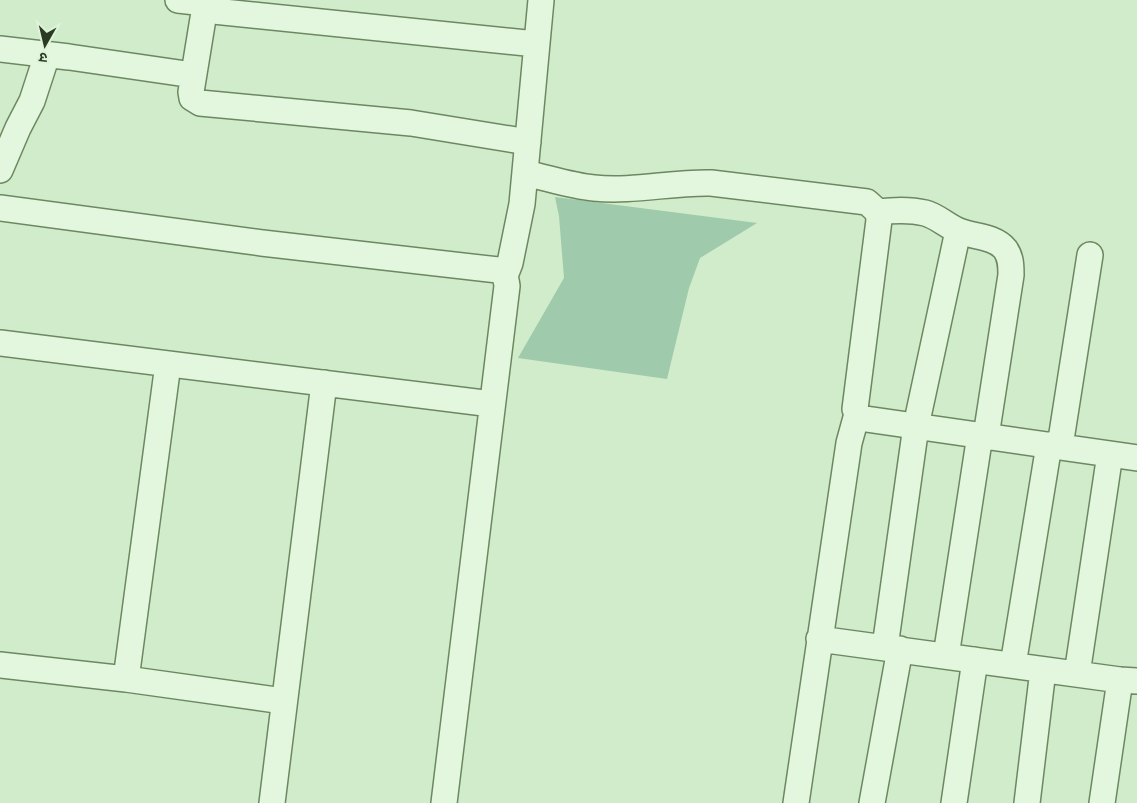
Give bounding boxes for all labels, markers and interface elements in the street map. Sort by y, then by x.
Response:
north arrow [20,20,70,70]
text: उ [37,47,49,68]

